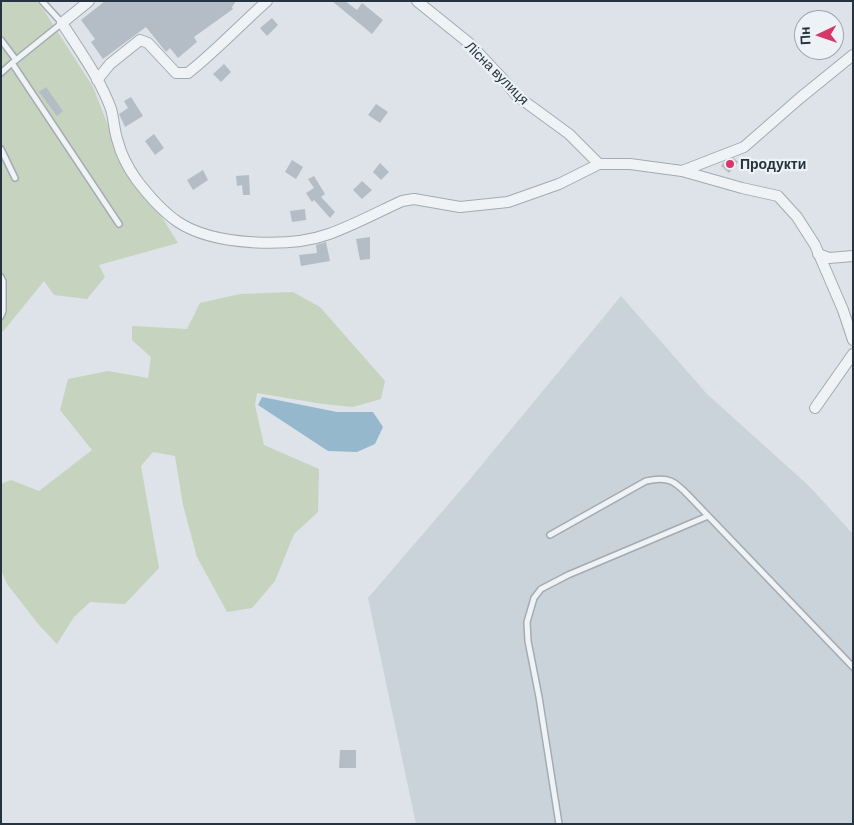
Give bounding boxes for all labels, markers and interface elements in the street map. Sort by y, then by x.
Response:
north arrow [794,10,844,60]
text: Пн [796,26,813,45]
street label: Лісна вулиця [462,38,532,108]
place label: Продукти [740,156,806,172]
marker: Продукти [724,158,736,170]

